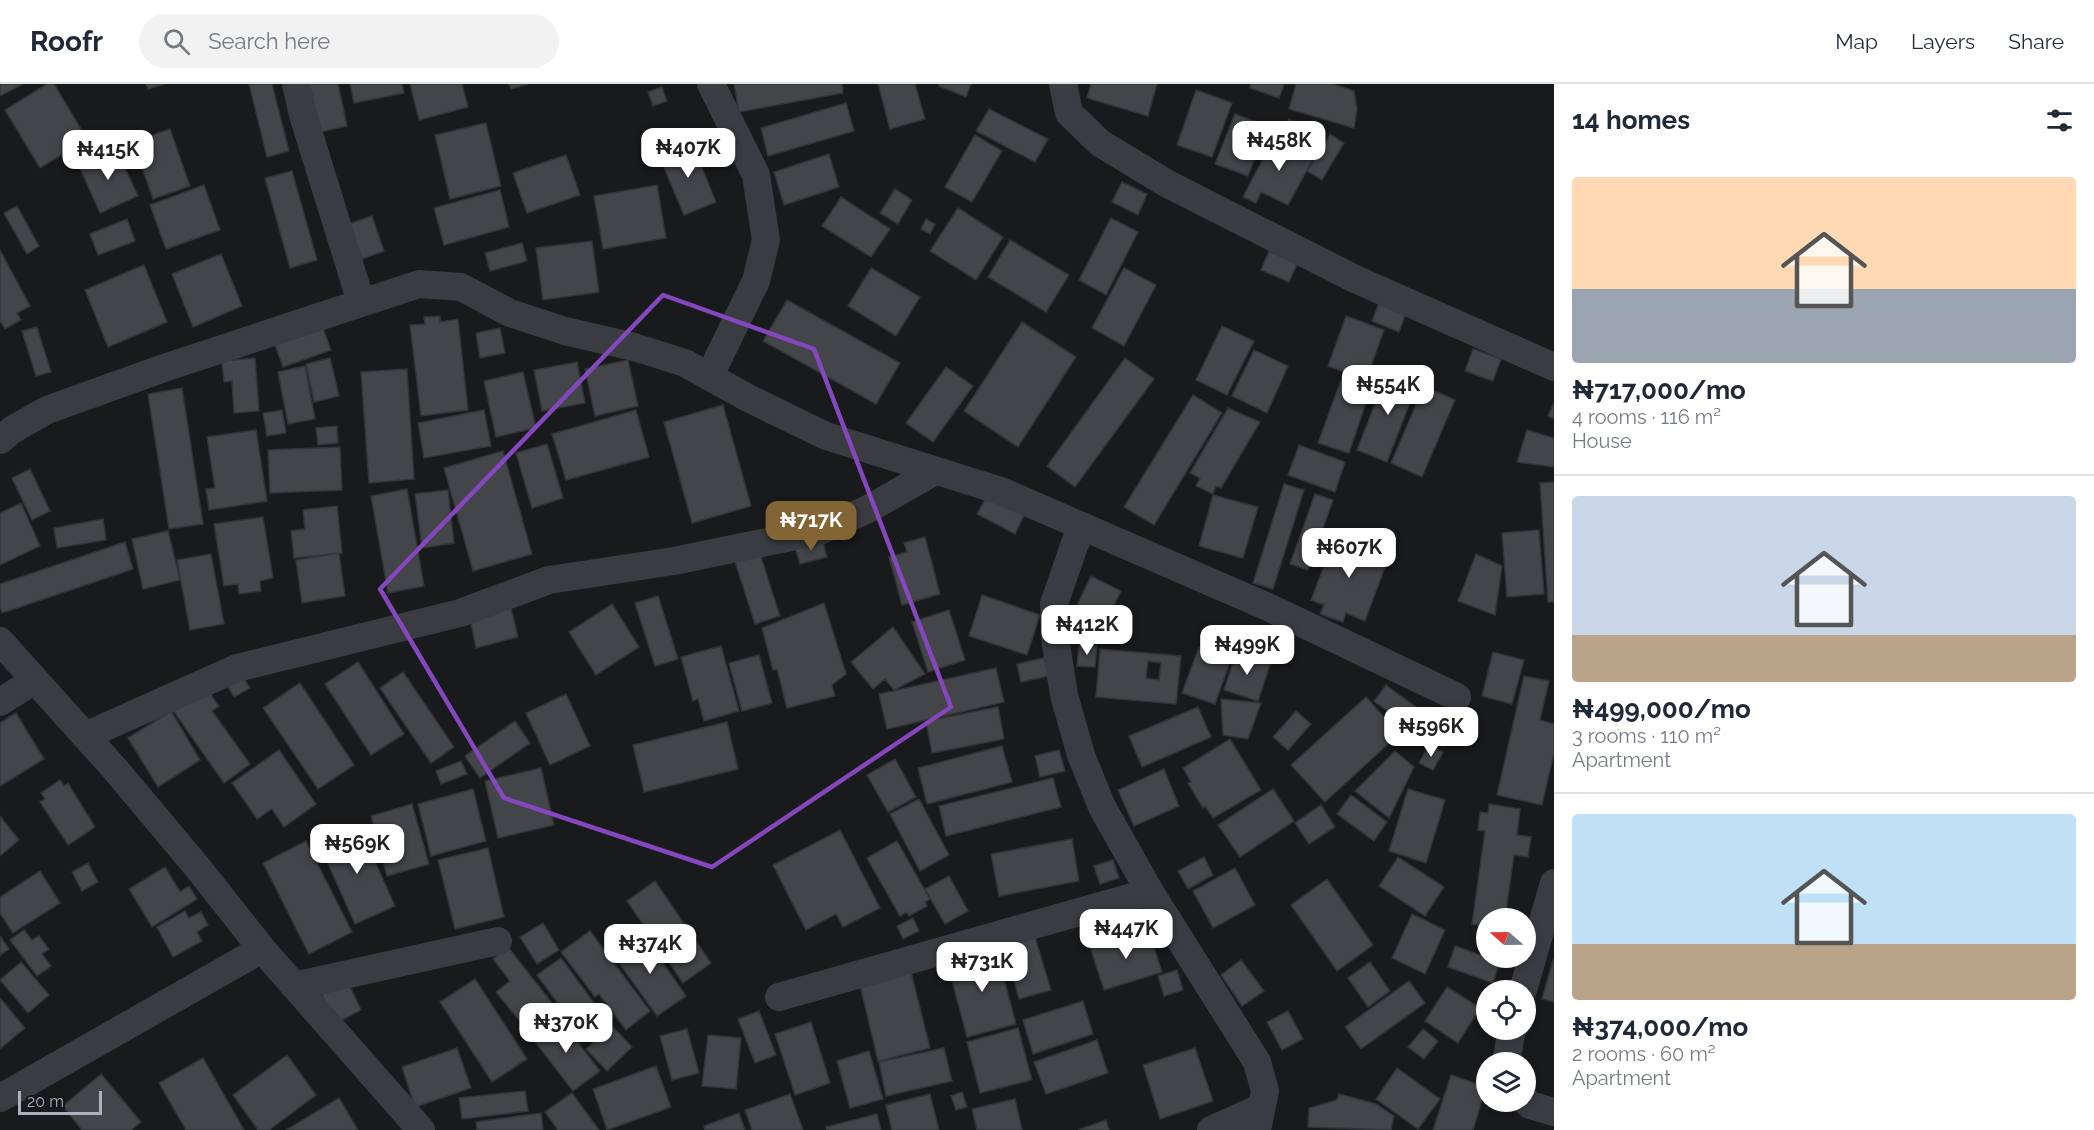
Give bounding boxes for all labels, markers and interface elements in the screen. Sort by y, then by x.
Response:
search box [139,14,559,68]
text: Roofr [30,25,103,58]
icon: search [160,25,193,58]
text: Search here [208,28,330,54]
text: Map [1835,29,1878,54]
text: Layers [1911,29,1975,54]
text: Share [2008,29,2064,54]
icon: filters [2043,104,2076,137]
text: 14 homes [1572,105,1690,135]
pin: ₦458K [1237,121,1321,172]
pin: ₦407K [646,128,730,179]
text: ₦458K [1246,128,1312,152]
pin: ₦415K [66,130,150,181]
text: ₦407K [655,135,721,159]
text: ₦415K [77,137,139,161]
icon: home [1770,216,1878,324]
pin: ₦554K [1346,365,1430,416]
text: ₦554K [1356,372,1420,396]
text: ₦717,000/mo [1572,375,1746,405]
text: 4 rooms · 116 m² [1572,405,1721,429]
text: House [1572,429,1632,453]
pin: ₦717K [769,501,853,552]
text: ₦717K [780,508,842,532]
pin: ₦607K [1307,528,1391,579]
text: ₦607K [1316,535,1382,559]
icon: home [1770,535,1878,643]
pin: ₦412K [1045,605,1129,656]
text: ₦412K [1055,612,1119,636]
pin: ₦499K [1205,625,1289,676]
text: ₦499K [1214,632,1280,656]
text: ₦499,000/mo [1572,694,1751,724]
pin: ₦596K [1389,707,1473,758]
text: ₦596K [1398,714,1464,738]
text: 3 rooms · 110 m² [1572,724,1721,748]
text: Apartment [1572,748,1671,772]
pin: ₦569K [315,824,399,875]
text: ₦569K [324,831,390,855]
icon: home [1770,853,1878,961]
north arrow [1476,908,1536,968]
map controls [1476,908,1536,1112]
pin: ₦447K [1084,909,1168,960]
text: ₦447K [1094,916,1158,940]
pin: ₦374K [608,924,692,975]
text: ₦374K [618,931,682,955]
pin: ₦731K [940,942,1024,993]
text: ₦731K [951,949,1013,973]
button: locate [1476,980,1536,1040]
pin: ₦370K [524,1003,608,1054]
text: ₦370K [533,1010,599,1034]
text: ₦374,000/mo [1572,1012,1748,1042]
text: 2 rooms · 60 m² [1572,1042,1716,1066]
button: layers [1476,1052,1536,1112]
text: Apartment [1572,1066,1671,1090]
scale bar [18,1088,102,1116]
text: 20 m [27,1092,64,1111]

